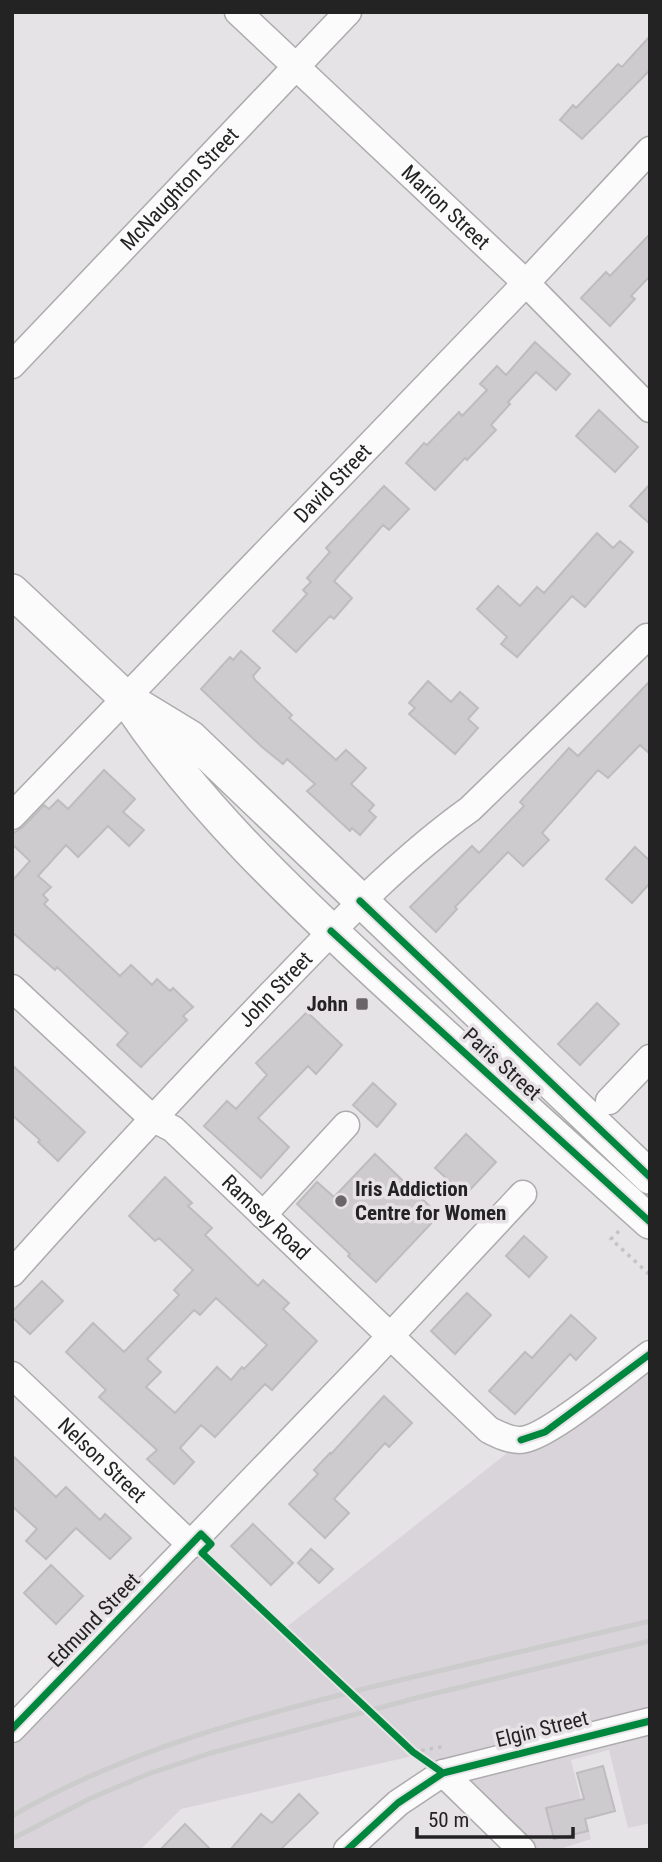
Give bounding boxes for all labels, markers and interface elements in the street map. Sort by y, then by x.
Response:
street label: McNaughton Street [116,123,243,255]
street label: Marion Street [397,160,495,254]
street label: David Street [289,439,376,528]
street label: John Street [234,947,317,1032]
place label: John [307,992,348,1016]
marker: John [354,996,370,1012]
street label: Paris Street [458,1023,546,1105]
street label: Ramsey Road [217,1170,315,1265]
place label: Iris Addiction Centre for Women [355,1177,506,1225]
marker: Iris Addiction Centre for Women [333,1193,349,1209]
street label: Nelson Street [53,1413,151,1508]
street label: Edmund Street [43,1568,145,1672]
street label: Elgin Street [493,1706,591,1752]
scale bar [417,1796,573,1840]
text: 50 m [428,1808,469,1832]

